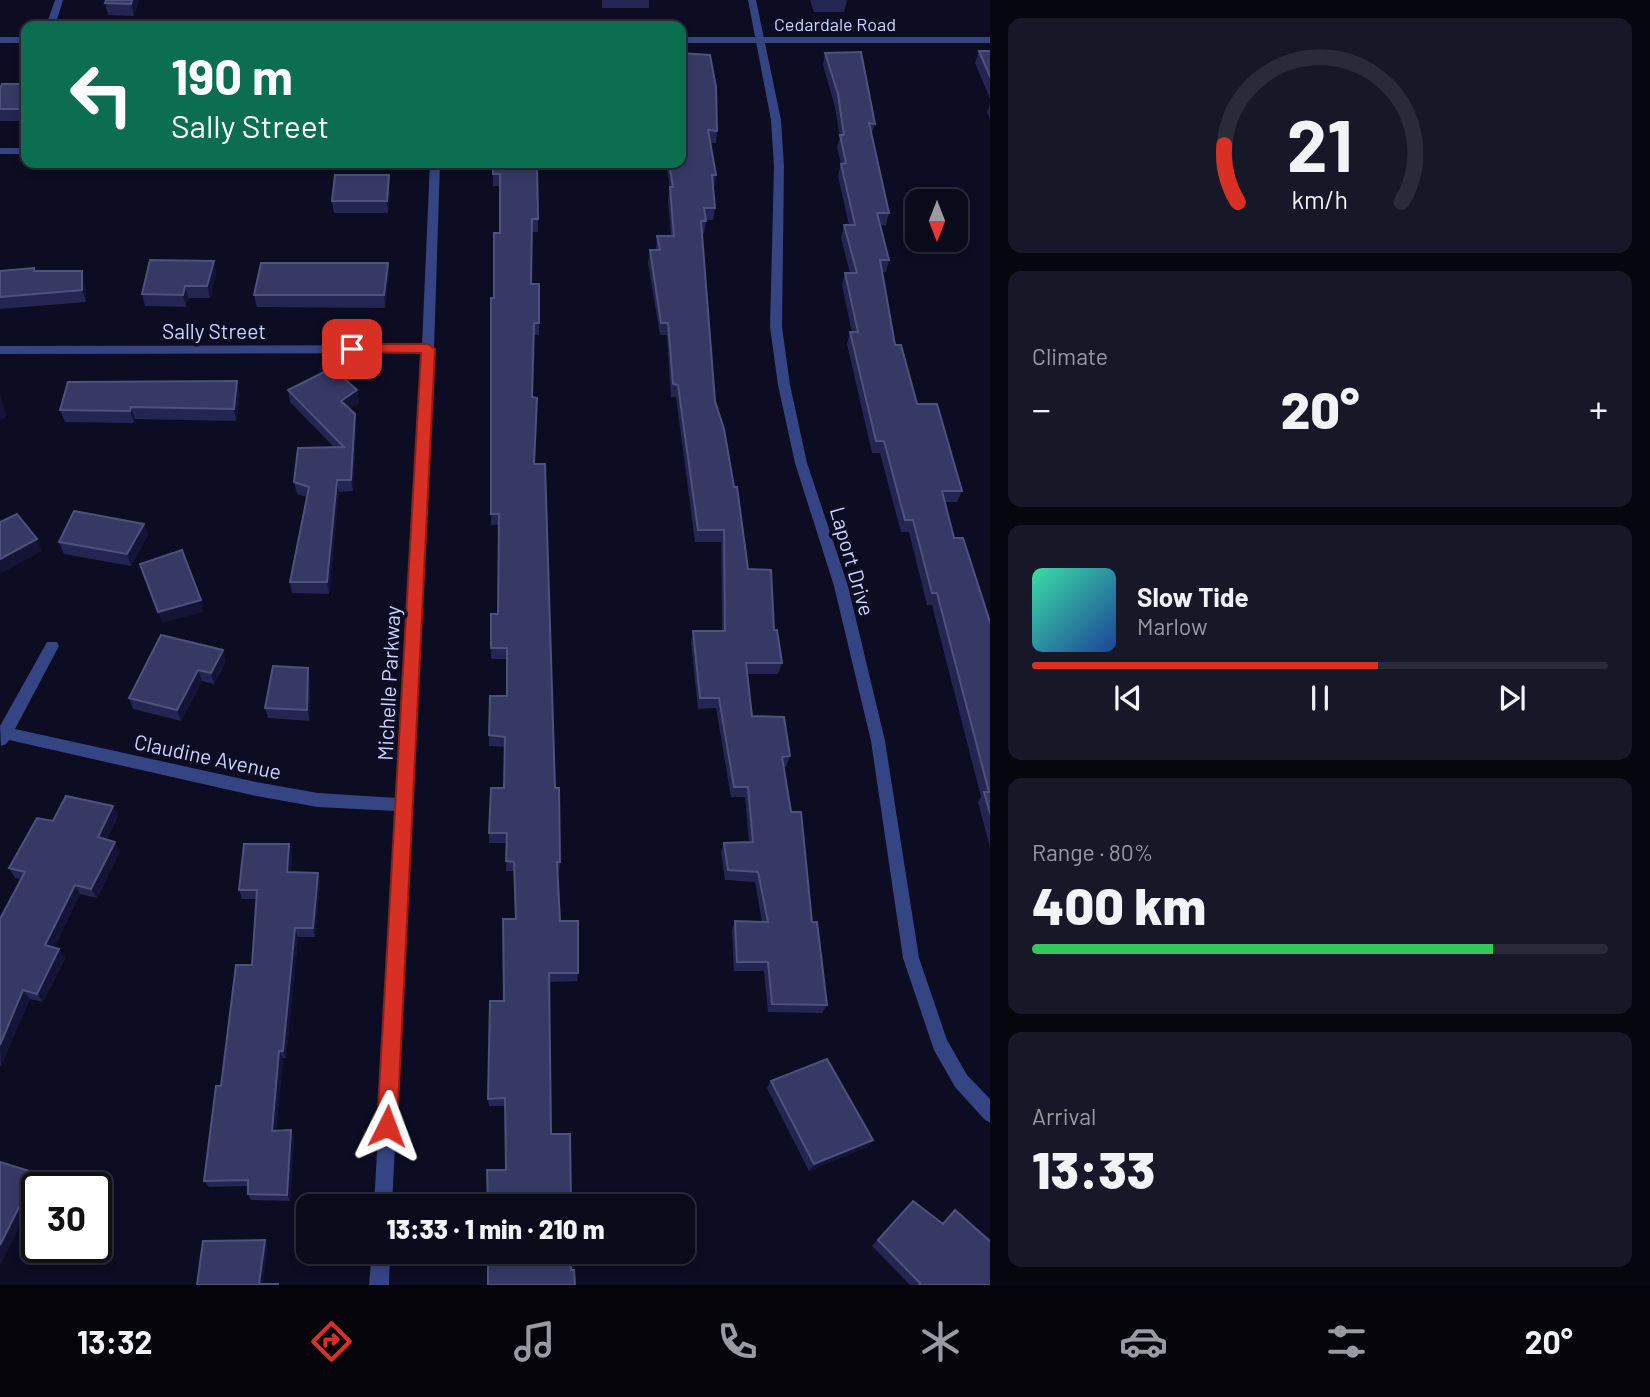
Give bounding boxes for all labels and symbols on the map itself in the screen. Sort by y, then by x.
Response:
street label: Cedardale Road [774,13,896,35]
north arrow [905,189,968,252]
street label: Sally Street [162,318,266,343]
pin [322,319,382,379]
street label: Laport Drive [826,504,880,618]
street label: Michelle Parkway [371,605,405,761]
street label: Claudine Avenue [132,728,284,784]
position arrow [350,1089,424,1163]
speed limit sign: 30 [21,1172,112,1263]

